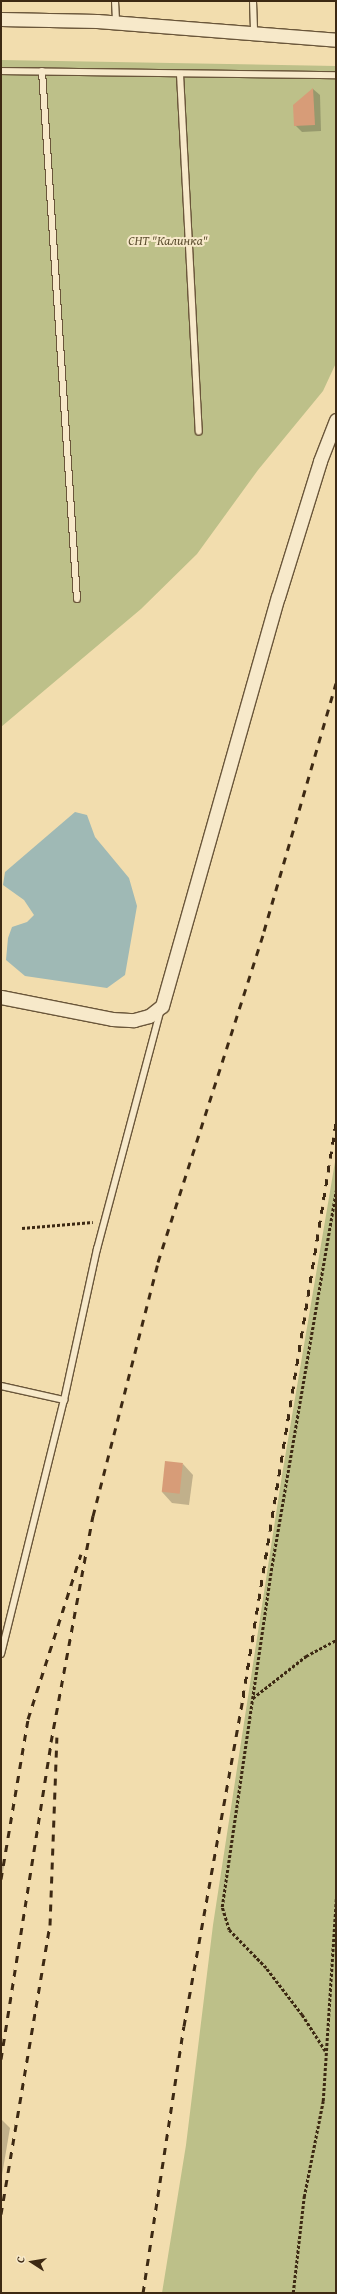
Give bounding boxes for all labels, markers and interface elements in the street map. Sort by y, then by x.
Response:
park label: СНТ "Калинка" [128,233,208,249]
north arrow [12,2242,52,2282]
text: С [12,2255,29,2264]

